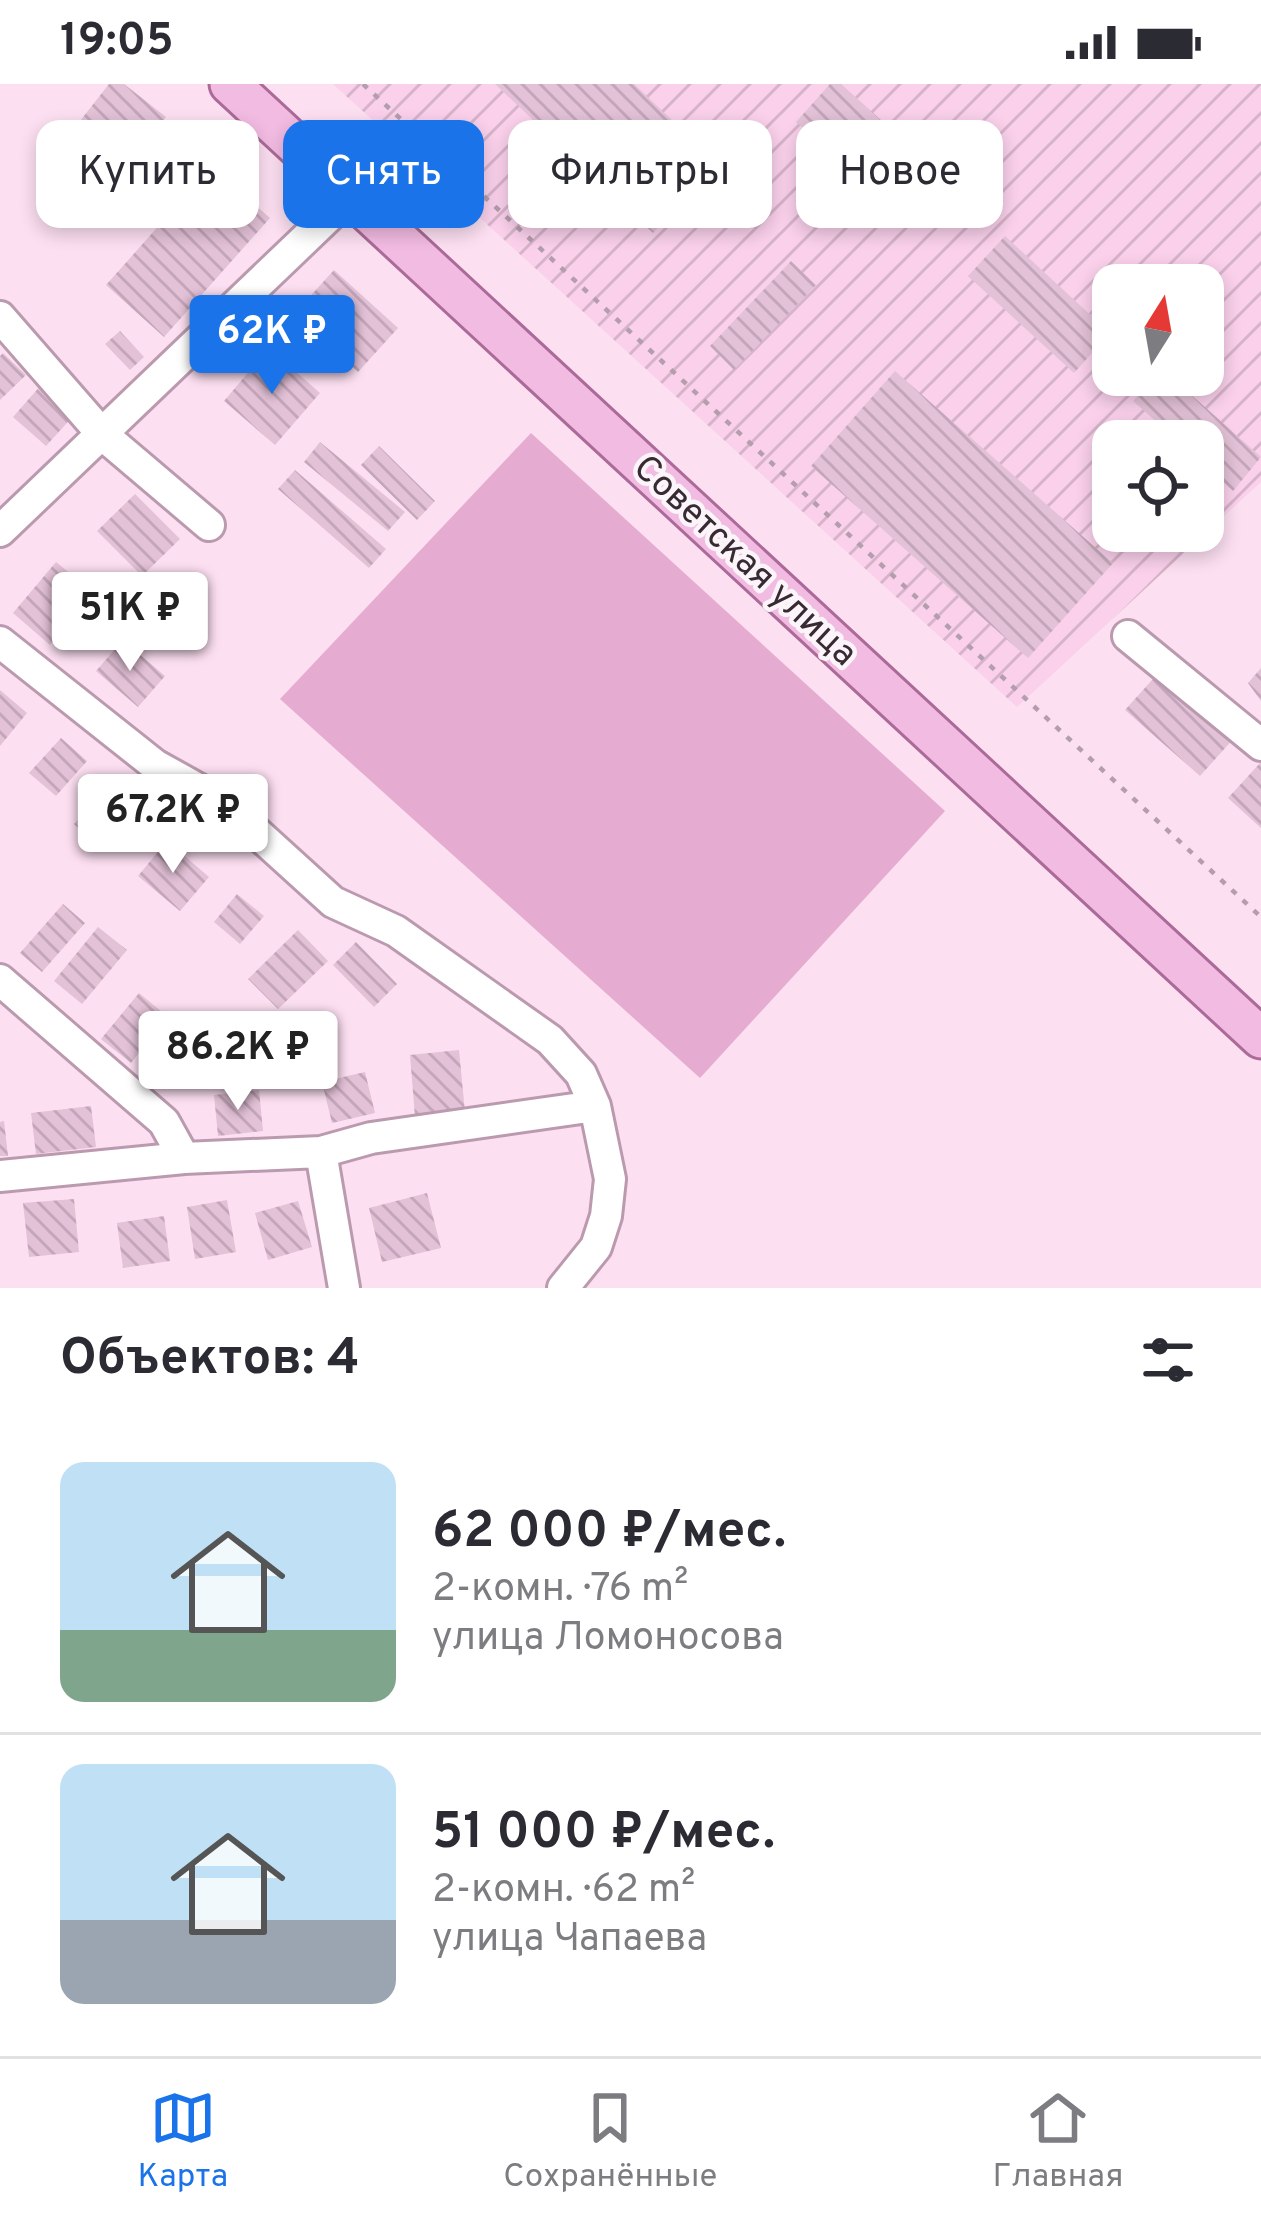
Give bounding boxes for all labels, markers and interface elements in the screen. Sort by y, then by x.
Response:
text: 19:05 [60,14,174,71]
chip: Купить [36,120,259,228]
chip: Снять [283,120,484,228]
chip: Фильтры [508,120,772,228]
chip: Новое [796,120,1003,228]
north arrow [1092,264,1224,396]
map controls [1092,264,1224,552]
pin: 62K ₽ [188,295,356,397]
text: 62K ₽ [217,309,327,358]
button: locate [1092,420,1224,552]
street label: Советская улица [622,446,866,678]
pin: 51K ₽ [46,572,214,674]
text: 51K ₽ [79,586,181,635]
pin: 67.2K ₽ [62,774,284,876]
text: 67.2K ₽ [105,788,241,837]
pin: 86.2K ₽ [127,1011,349,1113]
text: 86.2K ₽ [166,1025,310,1074]
icon: filters [1135,1327,1201,1393]
text: Объектов: 4 [60,1328,360,1393]
text: 62 000 ₽/мес. [432,1501,786,1566]
icon: home [156,1510,300,1654]
text: 2-комн. · 76 m² [432,1566,688,1615]
text: улица Ломоносова [432,1615,784,1664]
text: 51 000 ₽/мес. [432,1802,775,1867]
icon: home [156,1812,300,1956]
text: 2-комн. · 62 m² [432,1867,695,1916]
text: улица Чапаева [432,1916,707,1965]
tab: Карта [138,2085,228,2199]
tab: Сохранённые [503,2085,717,2199]
tab: Главная [993,2085,1123,2199]

